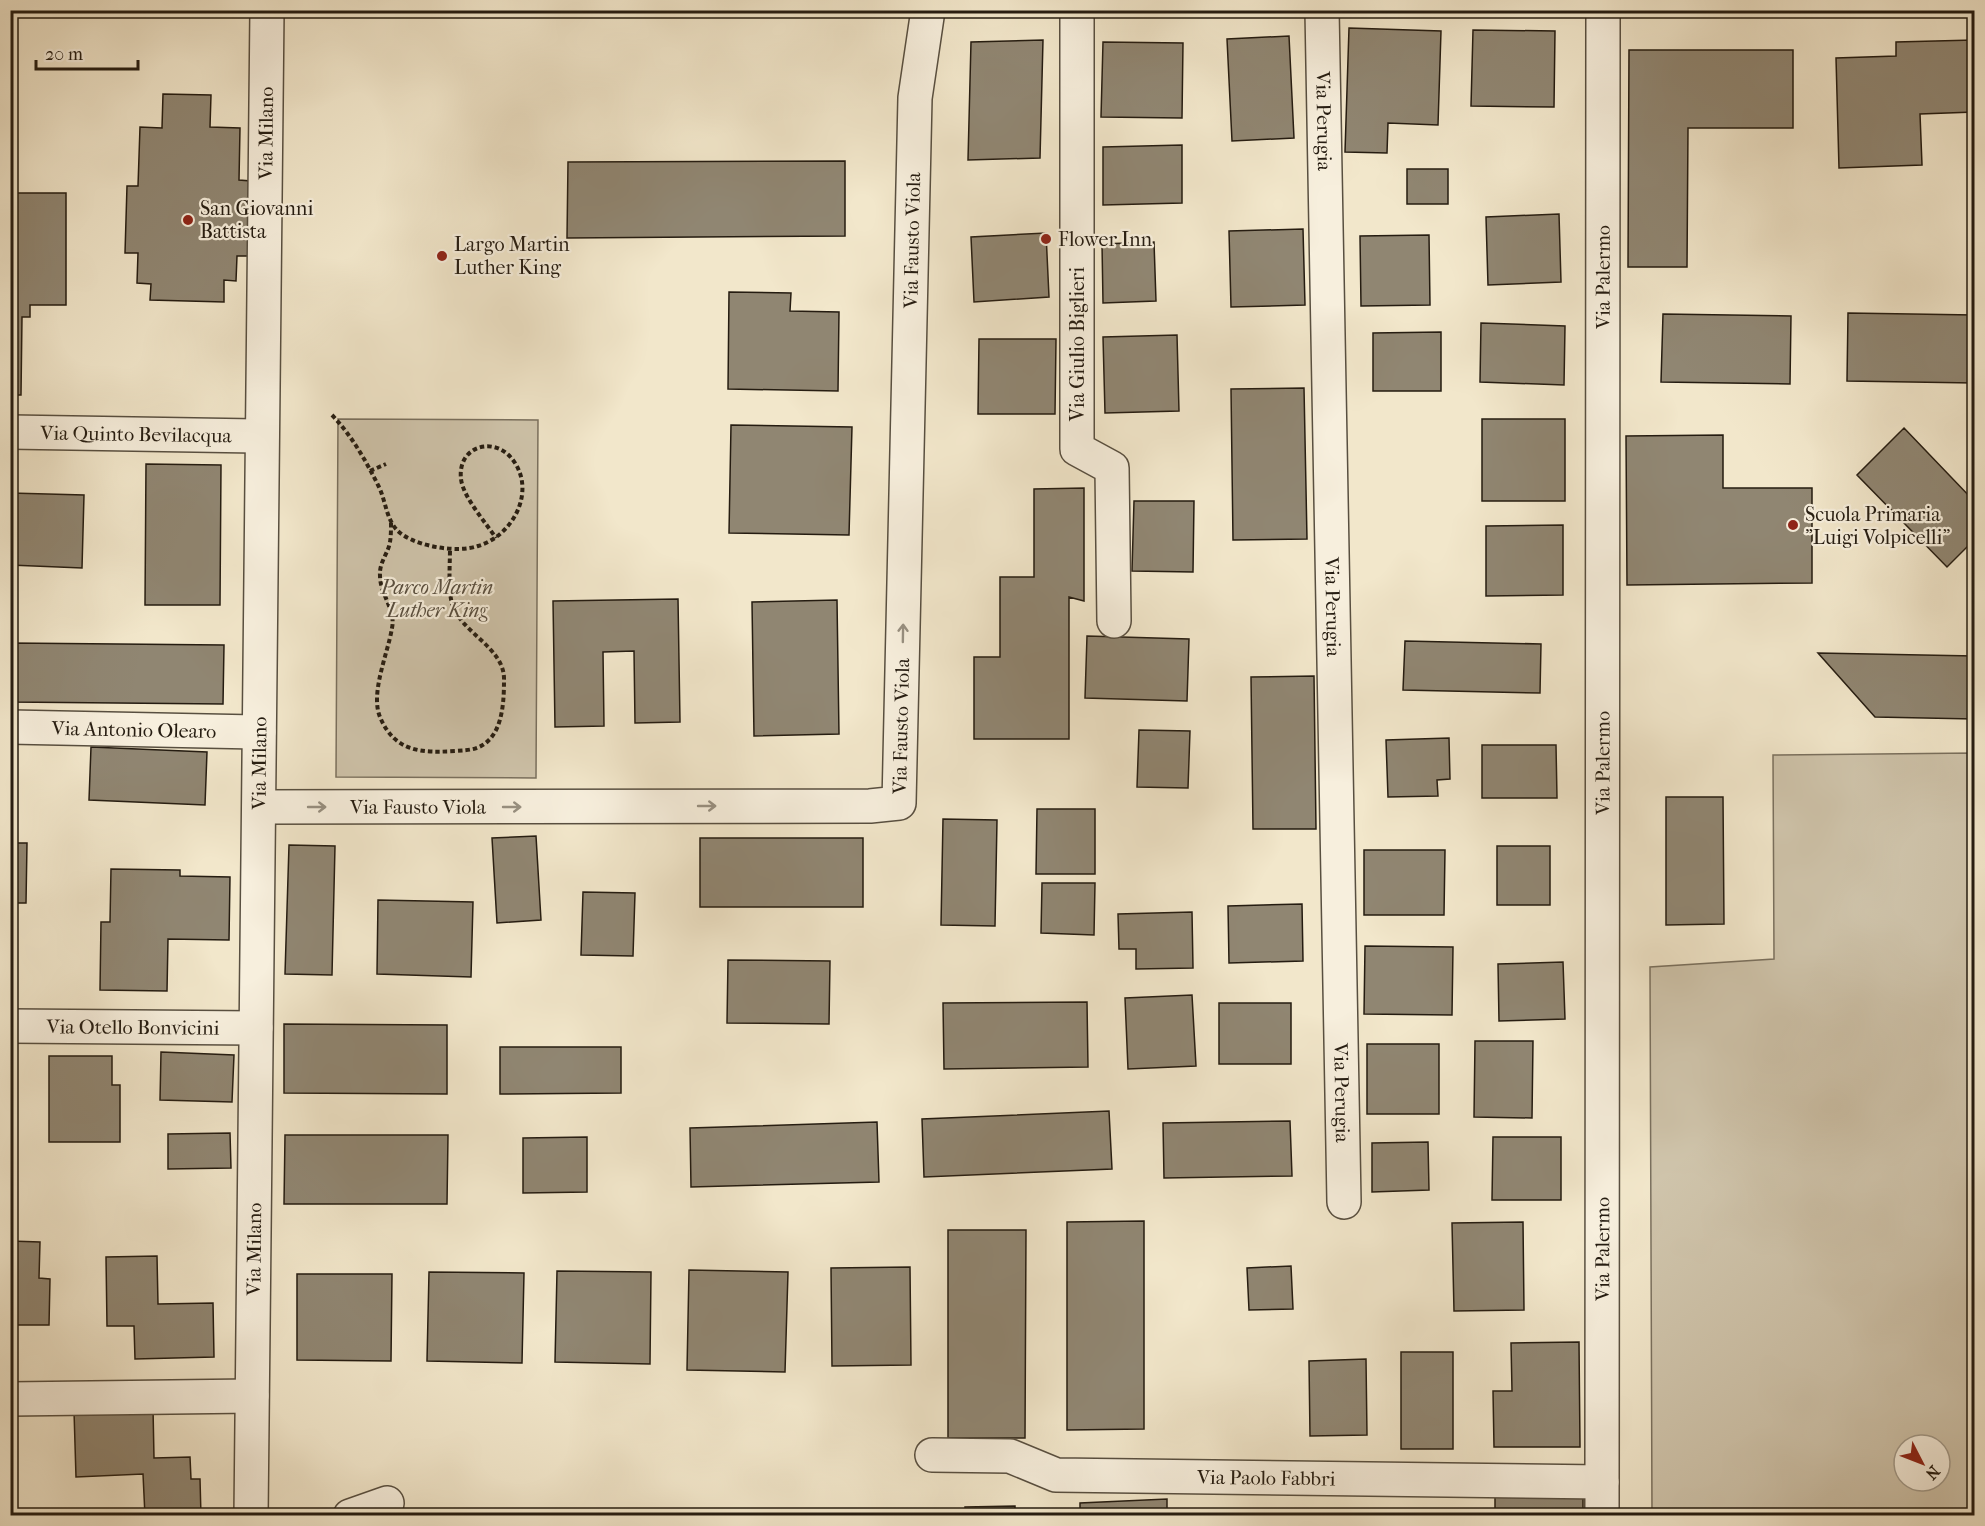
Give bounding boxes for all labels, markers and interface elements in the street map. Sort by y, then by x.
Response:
scale bar [36,33,138,71]
text: 20 m [45,44,83,65]
street label: Via Perugia [1311,70,1336,172]
street label: Via Milano [254,86,278,181]
street label: Via Fausto Viola [899,171,925,310]
place label: San Giovanni Battista [200,197,313,243]
marker: San Giovanni Battista [181,213,195,227]
street label: Via Palermo [1592,225,1615,330]
place label: Flower Inn [1058,228,1153,251]
marker: Flower Inn [1039,232,1053,246]
place label: Largo Martin Luther King [454,233,570,279]
marker: Largo Martin Luther King [435,249,449,263]
street label: Via Giulio Biglieri [1066,267,1089,422]
street label: Via Quinto Bevilacqua [39,421,233,448]
place label: Scuola Primaria "Luigi Volpicelli" [1805,503,1950,549]
marker: Scuola Primaria "Luigi Volpicelli" [1786,518,1800,532]
street label: Via Perugia [1320,556,1345,658]
park label: Parco Martin Luther King [380,576,493,622]
one-way arrow [897,624,909,644]
street label: Via Fausto Viola [888,657,914,795]
street label: Via Palermo [1591,711,1615,816]
street label: Via Milano [247,716,271,811]
street label: Via Antonio Olearo [50,717,217,743]
street label: Via Fausto Viola [349,796,487,819]
one-way arrow [697,800,717,812]
one-way arrow [307,801,327,813]
one-way arrow [502,801,522,813]
street label: Via Otello Bonvicini [45,1015,220,1040]
street label: Via Perugia [1329,1042,1354,1144]
street label: Via Palermo [1591,1197,1614,1302]
street label: Via Milano [242,1202,266,1297]
north arrow [1892,1433,1952,1493]
text: N [1921,1462,1944,1484]
street label: Via Paolo Fabbri [1196,1466,1336,1491]

